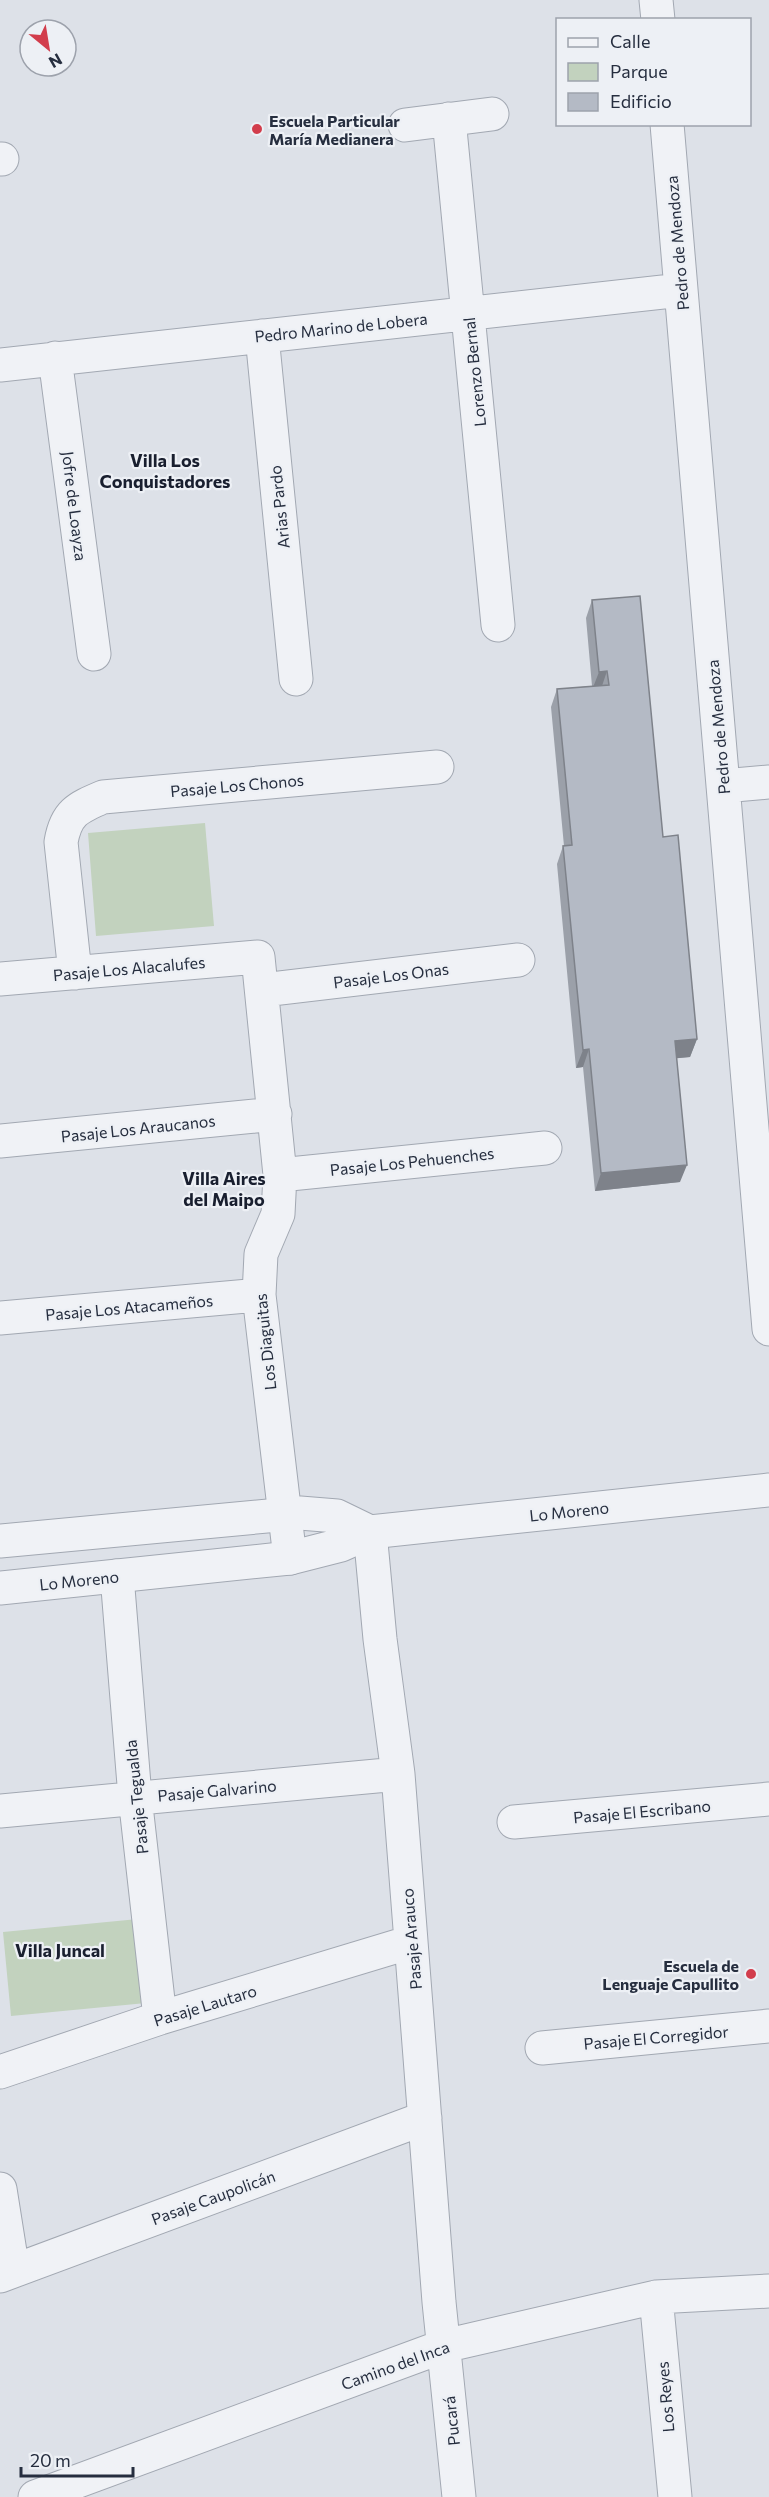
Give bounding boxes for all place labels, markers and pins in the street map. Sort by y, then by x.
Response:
place label: Escuela Particular María Medianera [269,111,400,148]
marker: Escuela Particular María Medianera [250,122,264,136]
place label: Escuela de Lenguaje Capullito [602,1956,739,1993]
marker: Escuela de Lenguaje Capullito [744,1967,758,1981]

